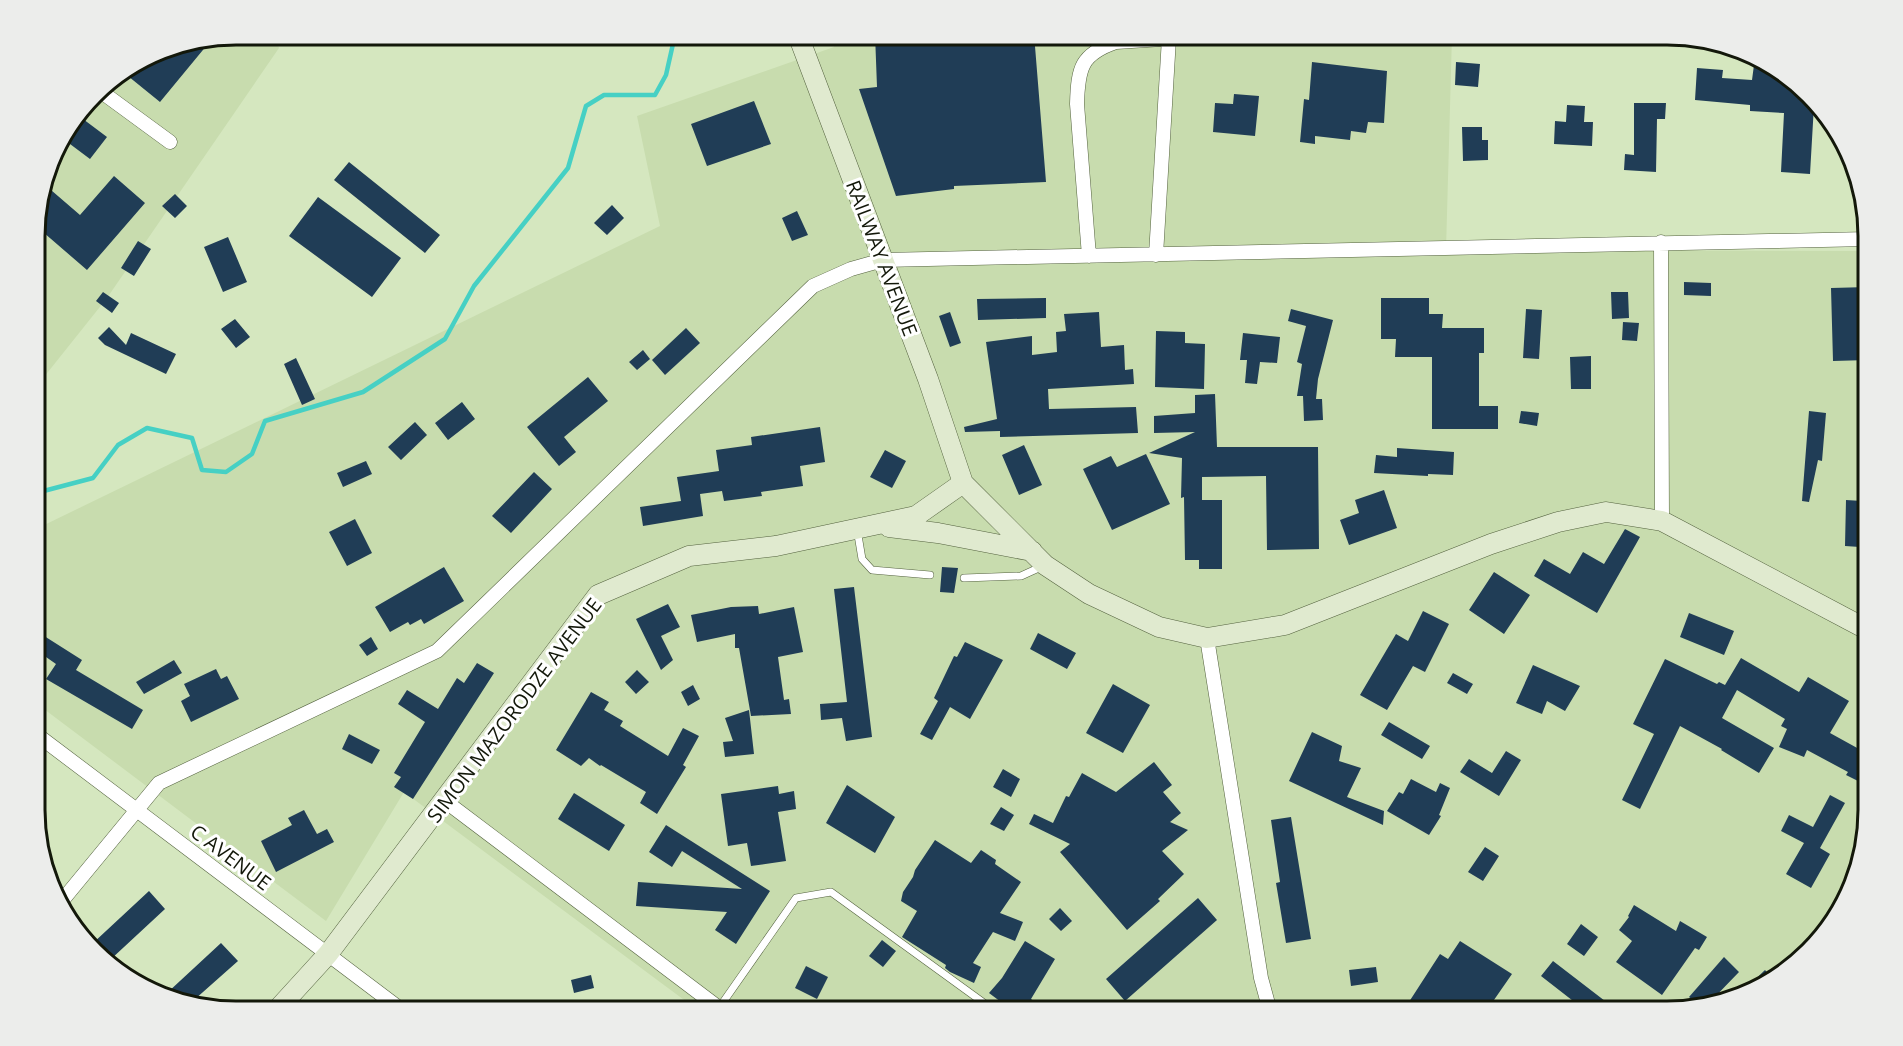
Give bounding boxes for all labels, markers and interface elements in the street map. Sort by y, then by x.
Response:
street label: RAILWAY AVENUE [840,176,924,340]
street label: SIMON MAZORODZE AVENUE [421,592,607,828]
street label: C AVENUE [185,818,277,896]

